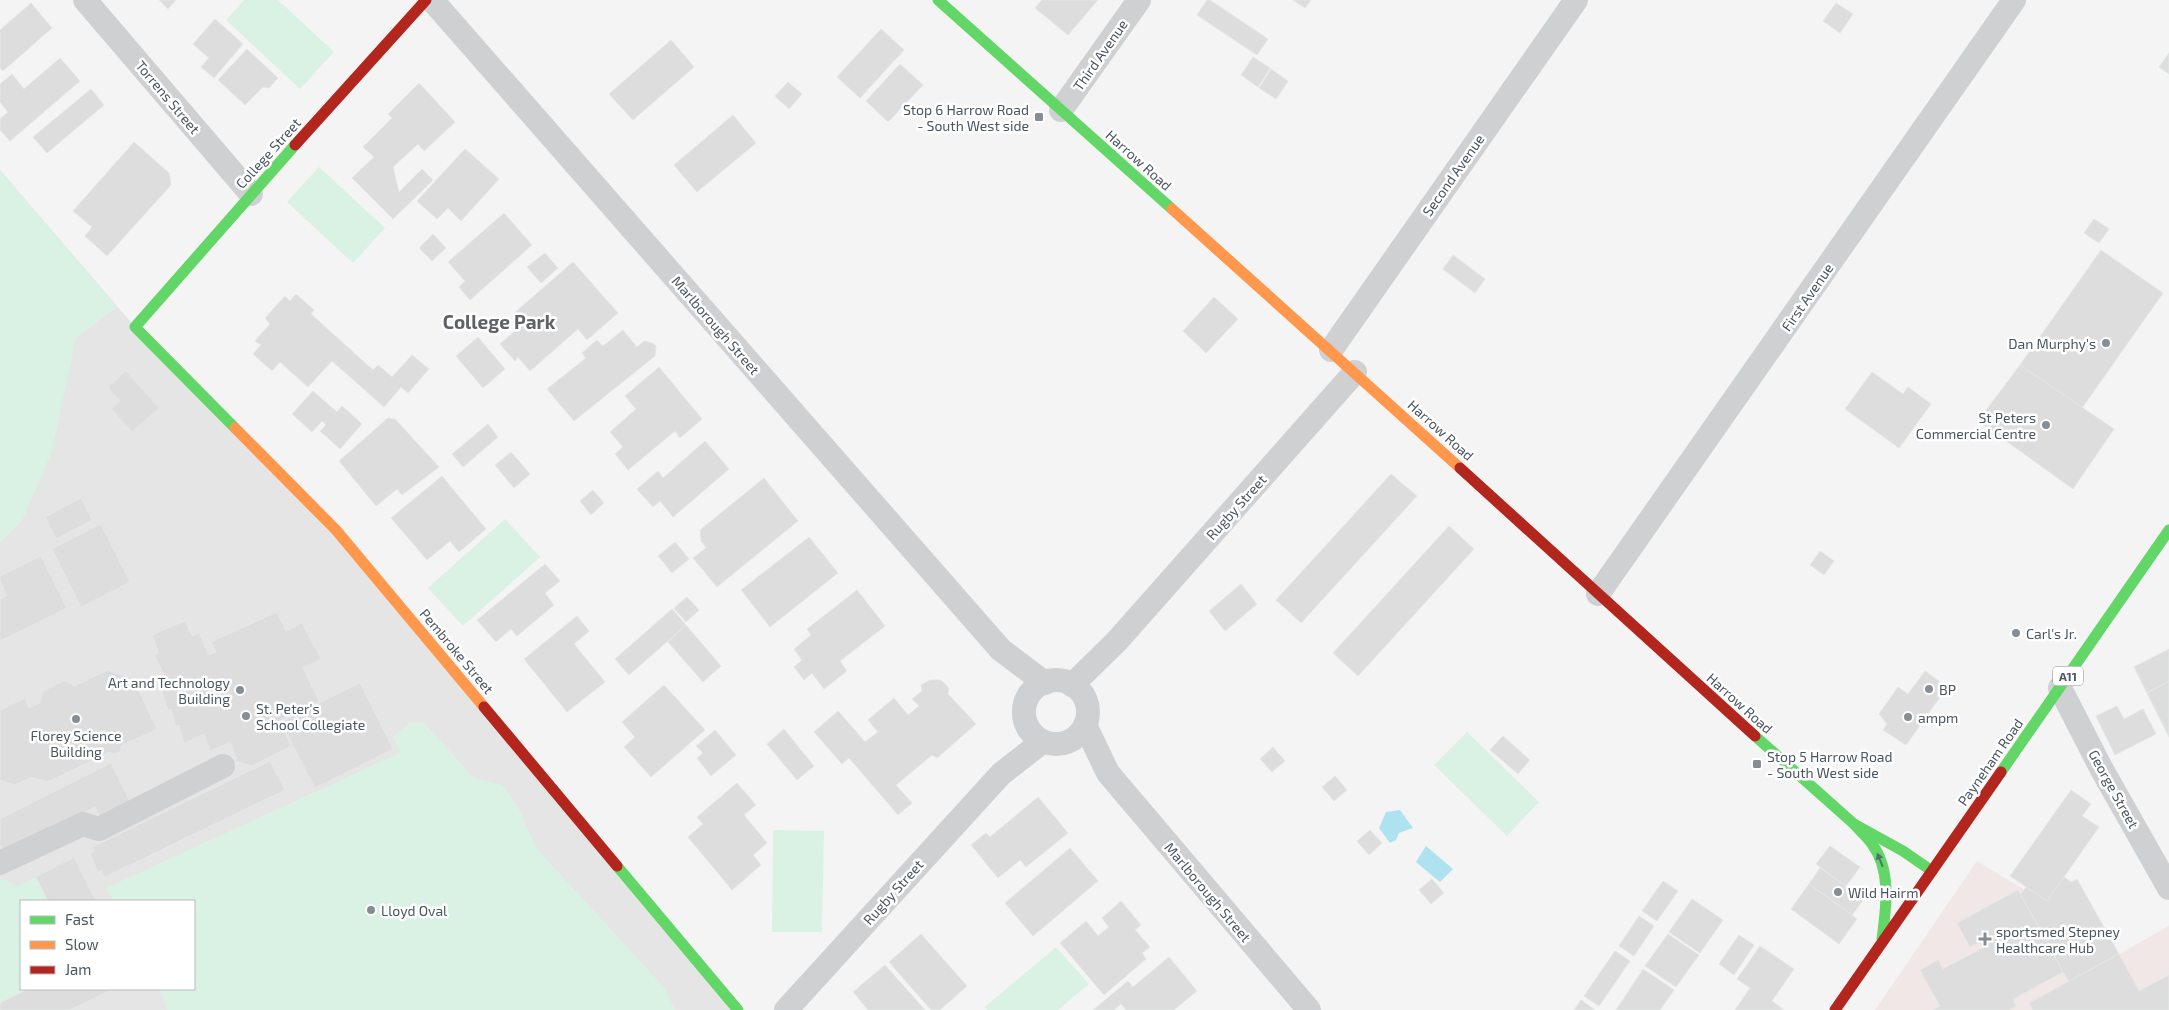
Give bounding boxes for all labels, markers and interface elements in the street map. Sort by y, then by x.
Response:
street label: Third Avenue [1069,16,1131,94]
street label: Torrens Street [132,57,204,137]
place label: Stop 6 Harrow Road - South West side [903,101,1029,134]
marker: Stop 6 Harrow Road - South West side [1033,111,1045,123]
street label: College Street [232,114,304,192]
street label: Harrow Road [1103,126,1175,194]
street label: Second Avenue [1419,131,1487,219]
street label: First Avenue [1777,260,1837,334]
street label: Marlborough Street [669,272,763,378]
district label: College Park [443,310,556,333]
place label: Dan Murphy's [2008,335,2096,352]
marker: Dan Murphy's [2100,337,2112,349]
street label: Harrow Road [1405,396,1477,464]
place label: St Peters Commercial Centre [1916,409,2036,442]
marker: St Peters Commercial Centre [2040,419,2052,431]
street label: Rugby Street [1202,471,1270,543]
street label: Pembroke Street [416,605,498,697]
place label: Carl's Jr. [2026,625,2077,642]
marker: Carl's Jr. [2010,627,2022,639]
road number: A11 [2053,666,2083,686]
street label: Harrow Road [1704,669,1776,737]
place label: Art and Technology Building [108,674,231,707]
place label: BP [1939,681,1956,698]
marker: BP [1923,683,1935,695]
marker: Art and Technology Building [234,684,246,696]
place label: St. Peter's School Collegiate [256,700,365,733]
place label: ampm [1918,709,1958,726]
marker: St. Peter's School Collegiate [240,710,252,722]
marker: ampm [1902,711,1914,723]
marker: Florey Science Building [70,713,82,725]
street label: Payneham Road [1954,715,2026,809]
place label: Florey Science Building [31,727,121,760]
street label: George Street [2085,747,2143,831]
place label: Stop 5 Harrow Road - South West side [1767,748,1893,781]
marker: Stop 5 Harrow Road - South West side [1751,758,1763,770]
street label: Marlborough Street [1161,839,1255,945]
one-way arrow [1876,852,1884,867]
street label: Rugby Street [859,856,927,928]
place label: Wild Hairm [1848,884,1918,901]
marker: Wild Hairm [1832,886,1844,898]
legend [20,900,195,990]
place label: Lloyd Oval [381,902,448,919]
marker: Lloyd Oval [365,904,377,916]
text: Fast [65,910,95,928]
place label: sportsmed Stepney Healthcare Hub [1996,923,2121,956]
marker: sportsmed Stepney Healthcare Hub [1978,932,1992,946]
text: Slow [65,935,99,953]
text: Jam [65,960,91,978]

